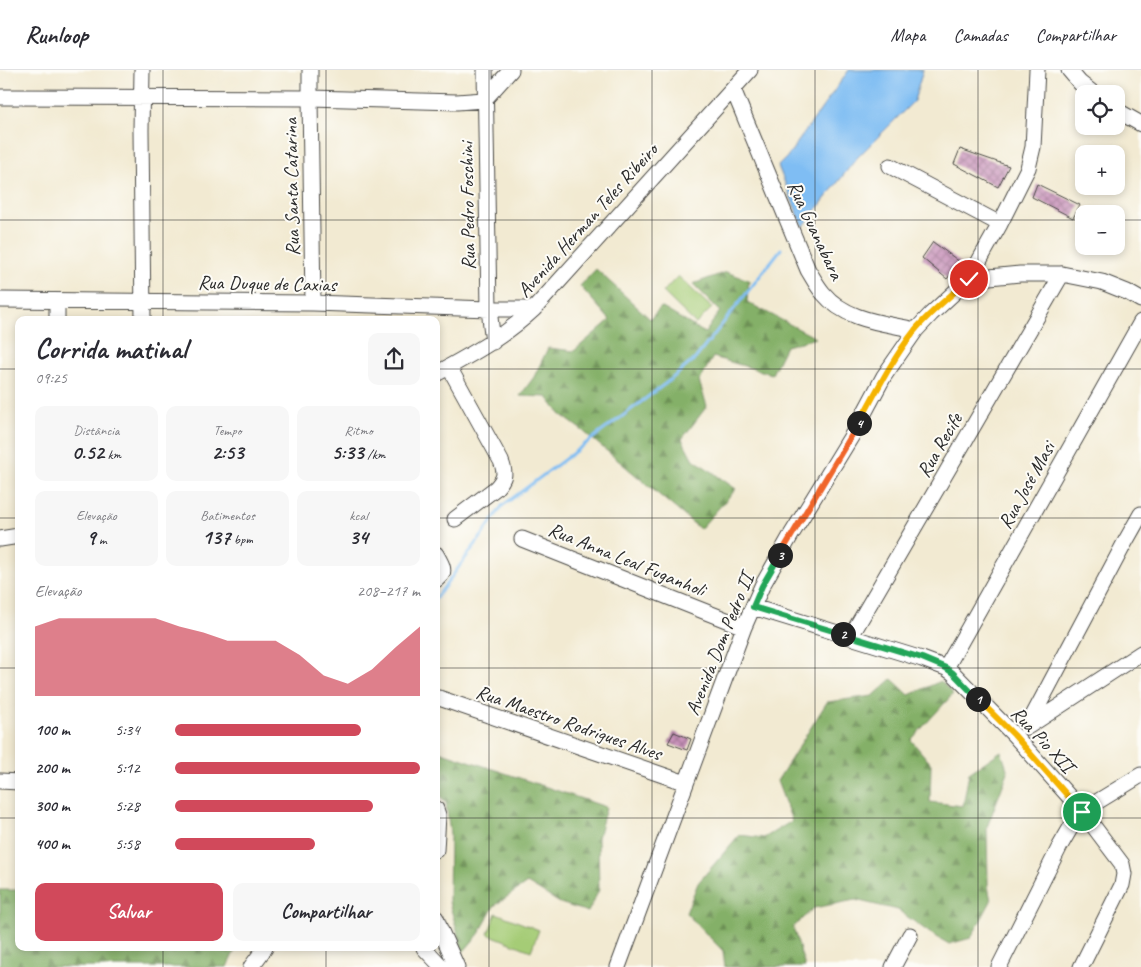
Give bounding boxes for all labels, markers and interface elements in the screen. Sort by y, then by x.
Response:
text: Runloop [25,20,88,50]
text: Mapa [891,24,925,46]
text: Camadas [953,24,1008,46]
text: Compartilhar [1036,24,1116,46]
map controls [1075,85,1125,255]
button: locate [1075,85,1125,135]
street label: Rua Santa Catarina [278,116,305,256]
street label: Avenida Herman Teles Ribeiro [512,137,664,303]
street label: Rua Pedro Foschini [454,139,481,270]
button: + [1075,145,1125,195]
street label: Rua Guanabara [782,177,850,285]
button: − [1075,205,1125,255]
pin [948,258,990,300]
icon: check [955,265,983,293]
street label: Rua Duque de Caxias [198,270,339,297]
text: Corrida matinal [35,331,187,366]
button: share [368,333,420,385]
text: 09:25 [35,368,67,388]
street label: Rua Recife [911,407,969,482]
pin: 4 [846,410,872,436]
text: 4 [856,415,863,432]
text: Distância [74,422,119,439]
text: Tempo [214,422,241,439]
text: Ritmo [344,422,373,439]
street label: Rua José Masi [992,435,1062,533]
text: 0.52 [72,439,104,465]
text: 2:53 [211,439,244,465]
text: 5:33 [332,439,364,465]
text: km [104,446,121,463]
text: /km [364,446,385,463]
text: Elevação [76,507,117,524]
text: Batimentos [200,507,255,524]
text: kcal [349,507,368,524]
street label: Rua Anna Leal Fuganholi [545,517,711,603]
text: 9 [86,524,95,550]
text: 137 [202,524,230,550]
text: 34 [349,524,368,550]
text: m [95,531,107,548]
text: bpm [230,531,253,548]
pin: 3 [768,542,792,568]
text: 3 [777,547,784,564]
street label: Avenida Dom Pedro II [680,566,761,719]
text: Elevação [35,581,81,601]
text: 208–217 m [357,581,420,601]
pin: 2 [830,622,856,646]
text: 2 [840,626,847,643]
street label: Rua Maestro Rodrigues Alves [473,679,667,767]
pin: 1 [966,686,990,712]
text: 1 [975,691,982,708]
street label: Rua Pio XII [1006,701,1082,781]
text: 100 m [35,720,70,740]
text: 5:34 [115,720,140,740]
text: 200 m [35,758,70,778]
text: 5:12 [115,758,140,778]
pin [1061,791,1103,833]
text: 300 m [35,796,70,816]
text: 5:28 [115,796,140,816]
icon: arrive [1068,798,1096,826]
text: 400 m [35,834,70,854]
text: 5:58 [115,834,140,854]
button: Salvar [35,883,223,941]
button: Compartilhar [233,883,420,941]

